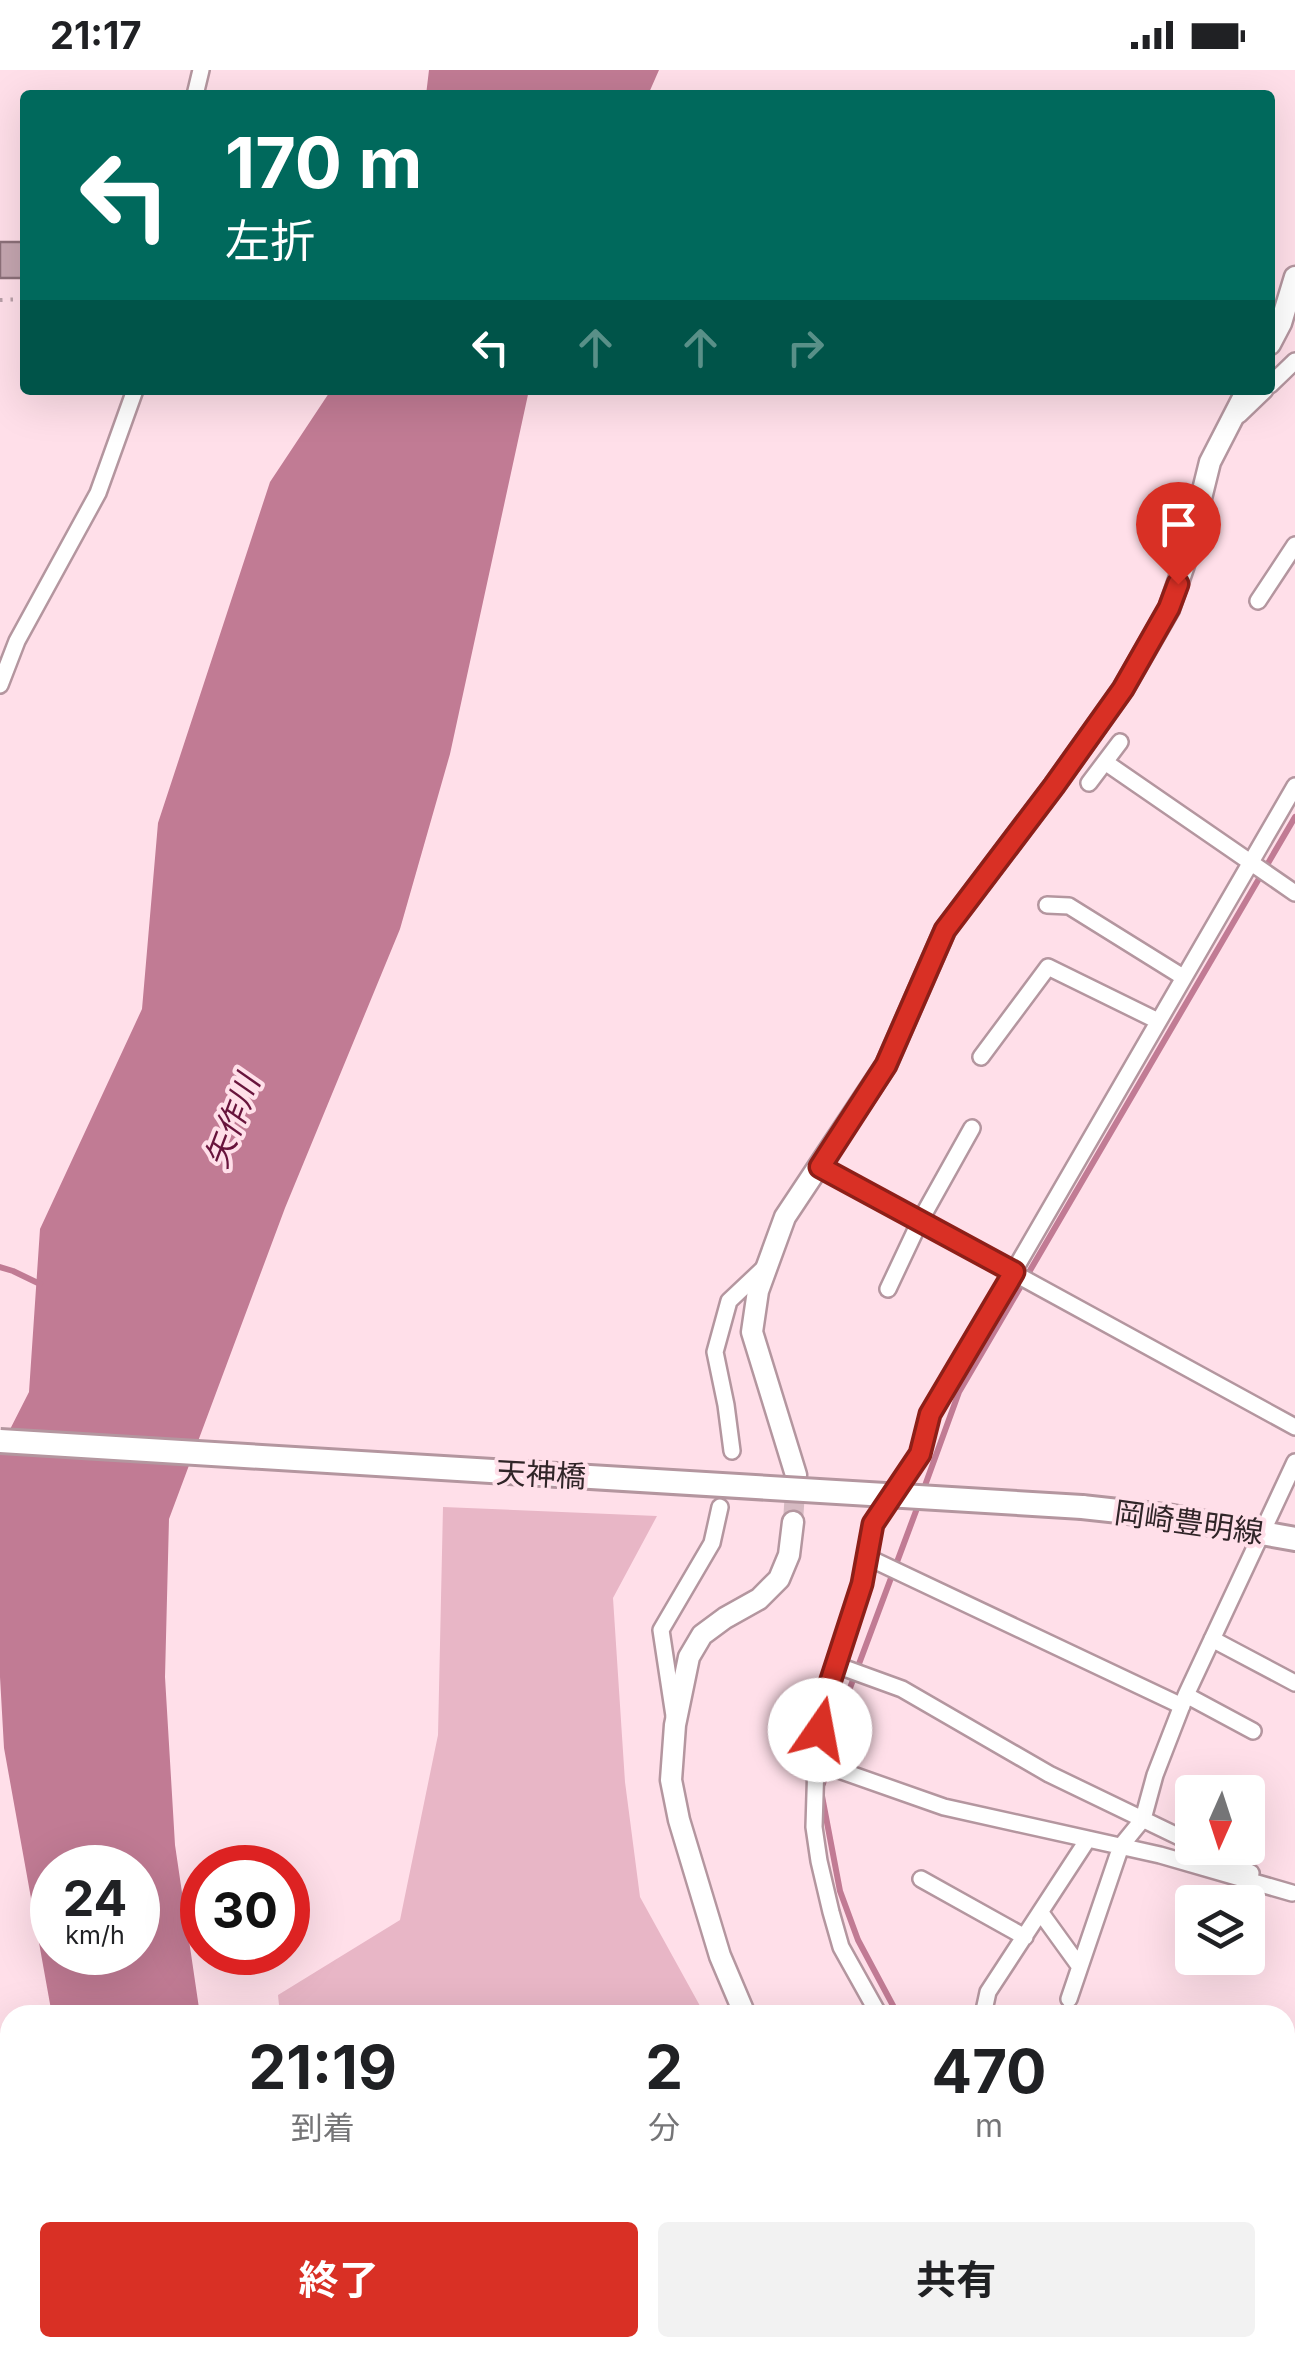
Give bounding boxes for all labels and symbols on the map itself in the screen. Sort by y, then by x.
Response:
pin [1136,482,1221,585]
water label: 矢作川 [197,1066,268,1173]
street label: 天神橋 [495,1454,587,1494]
street label: 岡崎豊明線 [1112,1494,1266,1550]
position arrow [768,1678,872,1782]
north arrow [1175,1775,1265,1865]
speed limit sign: 30 [180,1845,310,1975]

